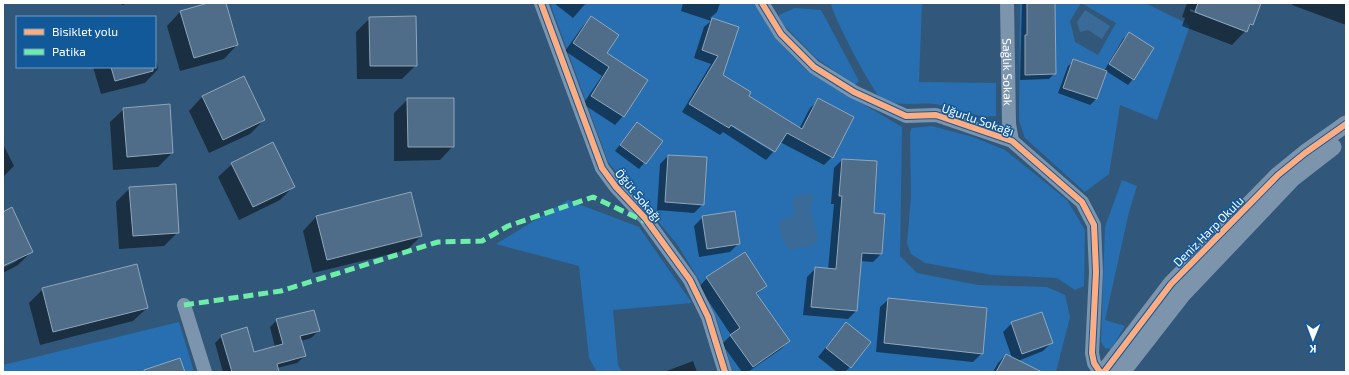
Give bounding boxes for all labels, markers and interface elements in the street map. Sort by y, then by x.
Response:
legend [16,16,156,68]
text: Bisiklet yolu [52,24,118,38]
street label: Sağlık Sokak [1001,38,1016,106]
text: Patika [52,44,86,58]
street label: Uğurlu Sokağı [940,100,1016,138]
street label: Öğüt Sokağı [613,166,665,224]
street label: Deniz Harp Okulu [1170,193,1246,269]
north arrow [1293,319,1333,359]
text: K [1309,343,1316,356]

